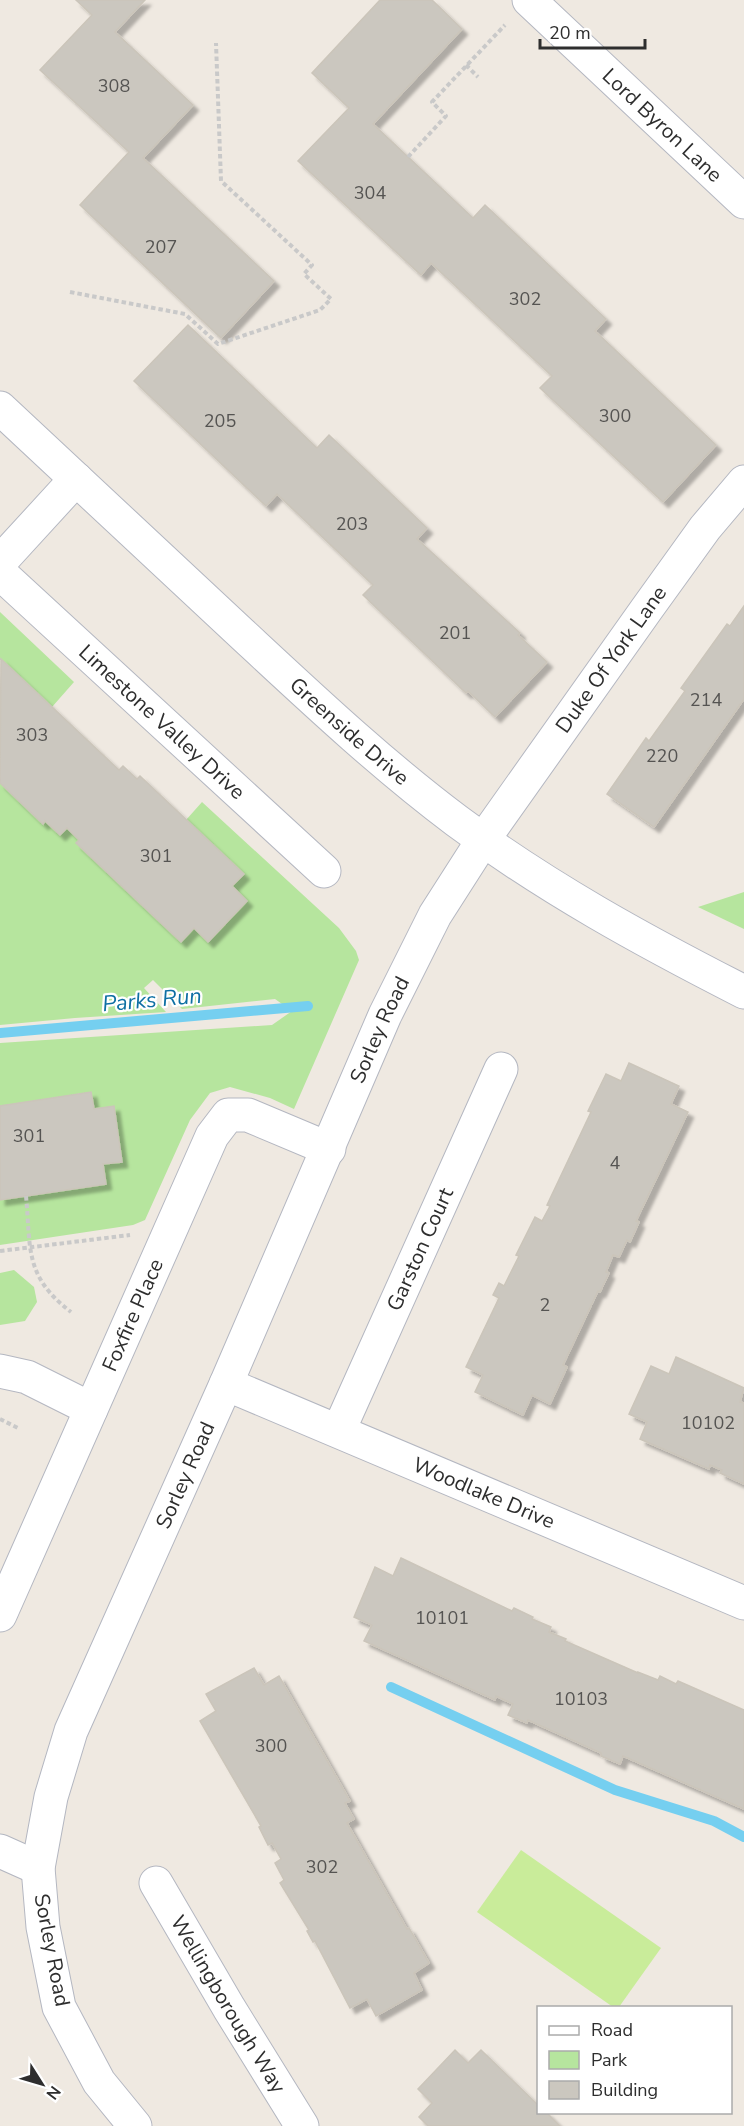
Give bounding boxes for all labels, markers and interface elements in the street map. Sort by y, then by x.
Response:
scale bar [540,12,645,50]
text: 20 m [549,21,591,45]
street label: Lord Byron Lane [596,62,728,189]
house number: 308 [98,74,130,98]
house number: 304 [354,181,386,205]
house number: 207 [145,235,177,259]
house number: 302 [509,287,541,311]
house number: 300 [599,404,631,428]
house number: 205 [204,409,236,433]
house number: 203 [336,512,368,536]
street label: Duke Of York Lane [549,580,673,739]
house number: 201 [439,621,471,645]
street label: Limestone Valley Drive [73,638,251,806]
street label: Greenside Drive [284,671,415,792]
house number: 214 [690,688,722,712]
house number: 303 [16,723,48,747]
house number: 220 [646,744,678,768]
house number: 301 [140,844,172,868]
street label: Sorley Road [343,972,416,1087]
water label: Parks Run [101,981,203,1019]
house number: 301 [13,1124,45,1148]
house number: 4 [610,1151,621,1175]
street label: Garston Court [380,1183,460,1315]
street label: Foxfire Place [96,1254,170,1376]
house number: 2 [540,1293,550,1317]
house number: 10102 [681,1411,735,1435]
street label: Sorley Road [149,1417,221,1533]
street label: Woodlake Drive [409,1451,559,1535]
house number: 10101 [415,1606,469,1630]
house number: 10103 [554,1687,608,1711]
house number: 300 [255,1734,287,1758]
house number: 302 [306,1855,338,1879]
street label: Sorley Road [27,1891,77,2009]
street label: Wellingborough Way [164,1910,292,2099]
legend [537,2006,732,2114]
text: Road [591,2018,633,2042]
text: Park [591,2048,628,2072]
north arrow [12,2054,72,2114]
text: Building [591,2078,658,2102]
text: N [41,2081,66,2104]

